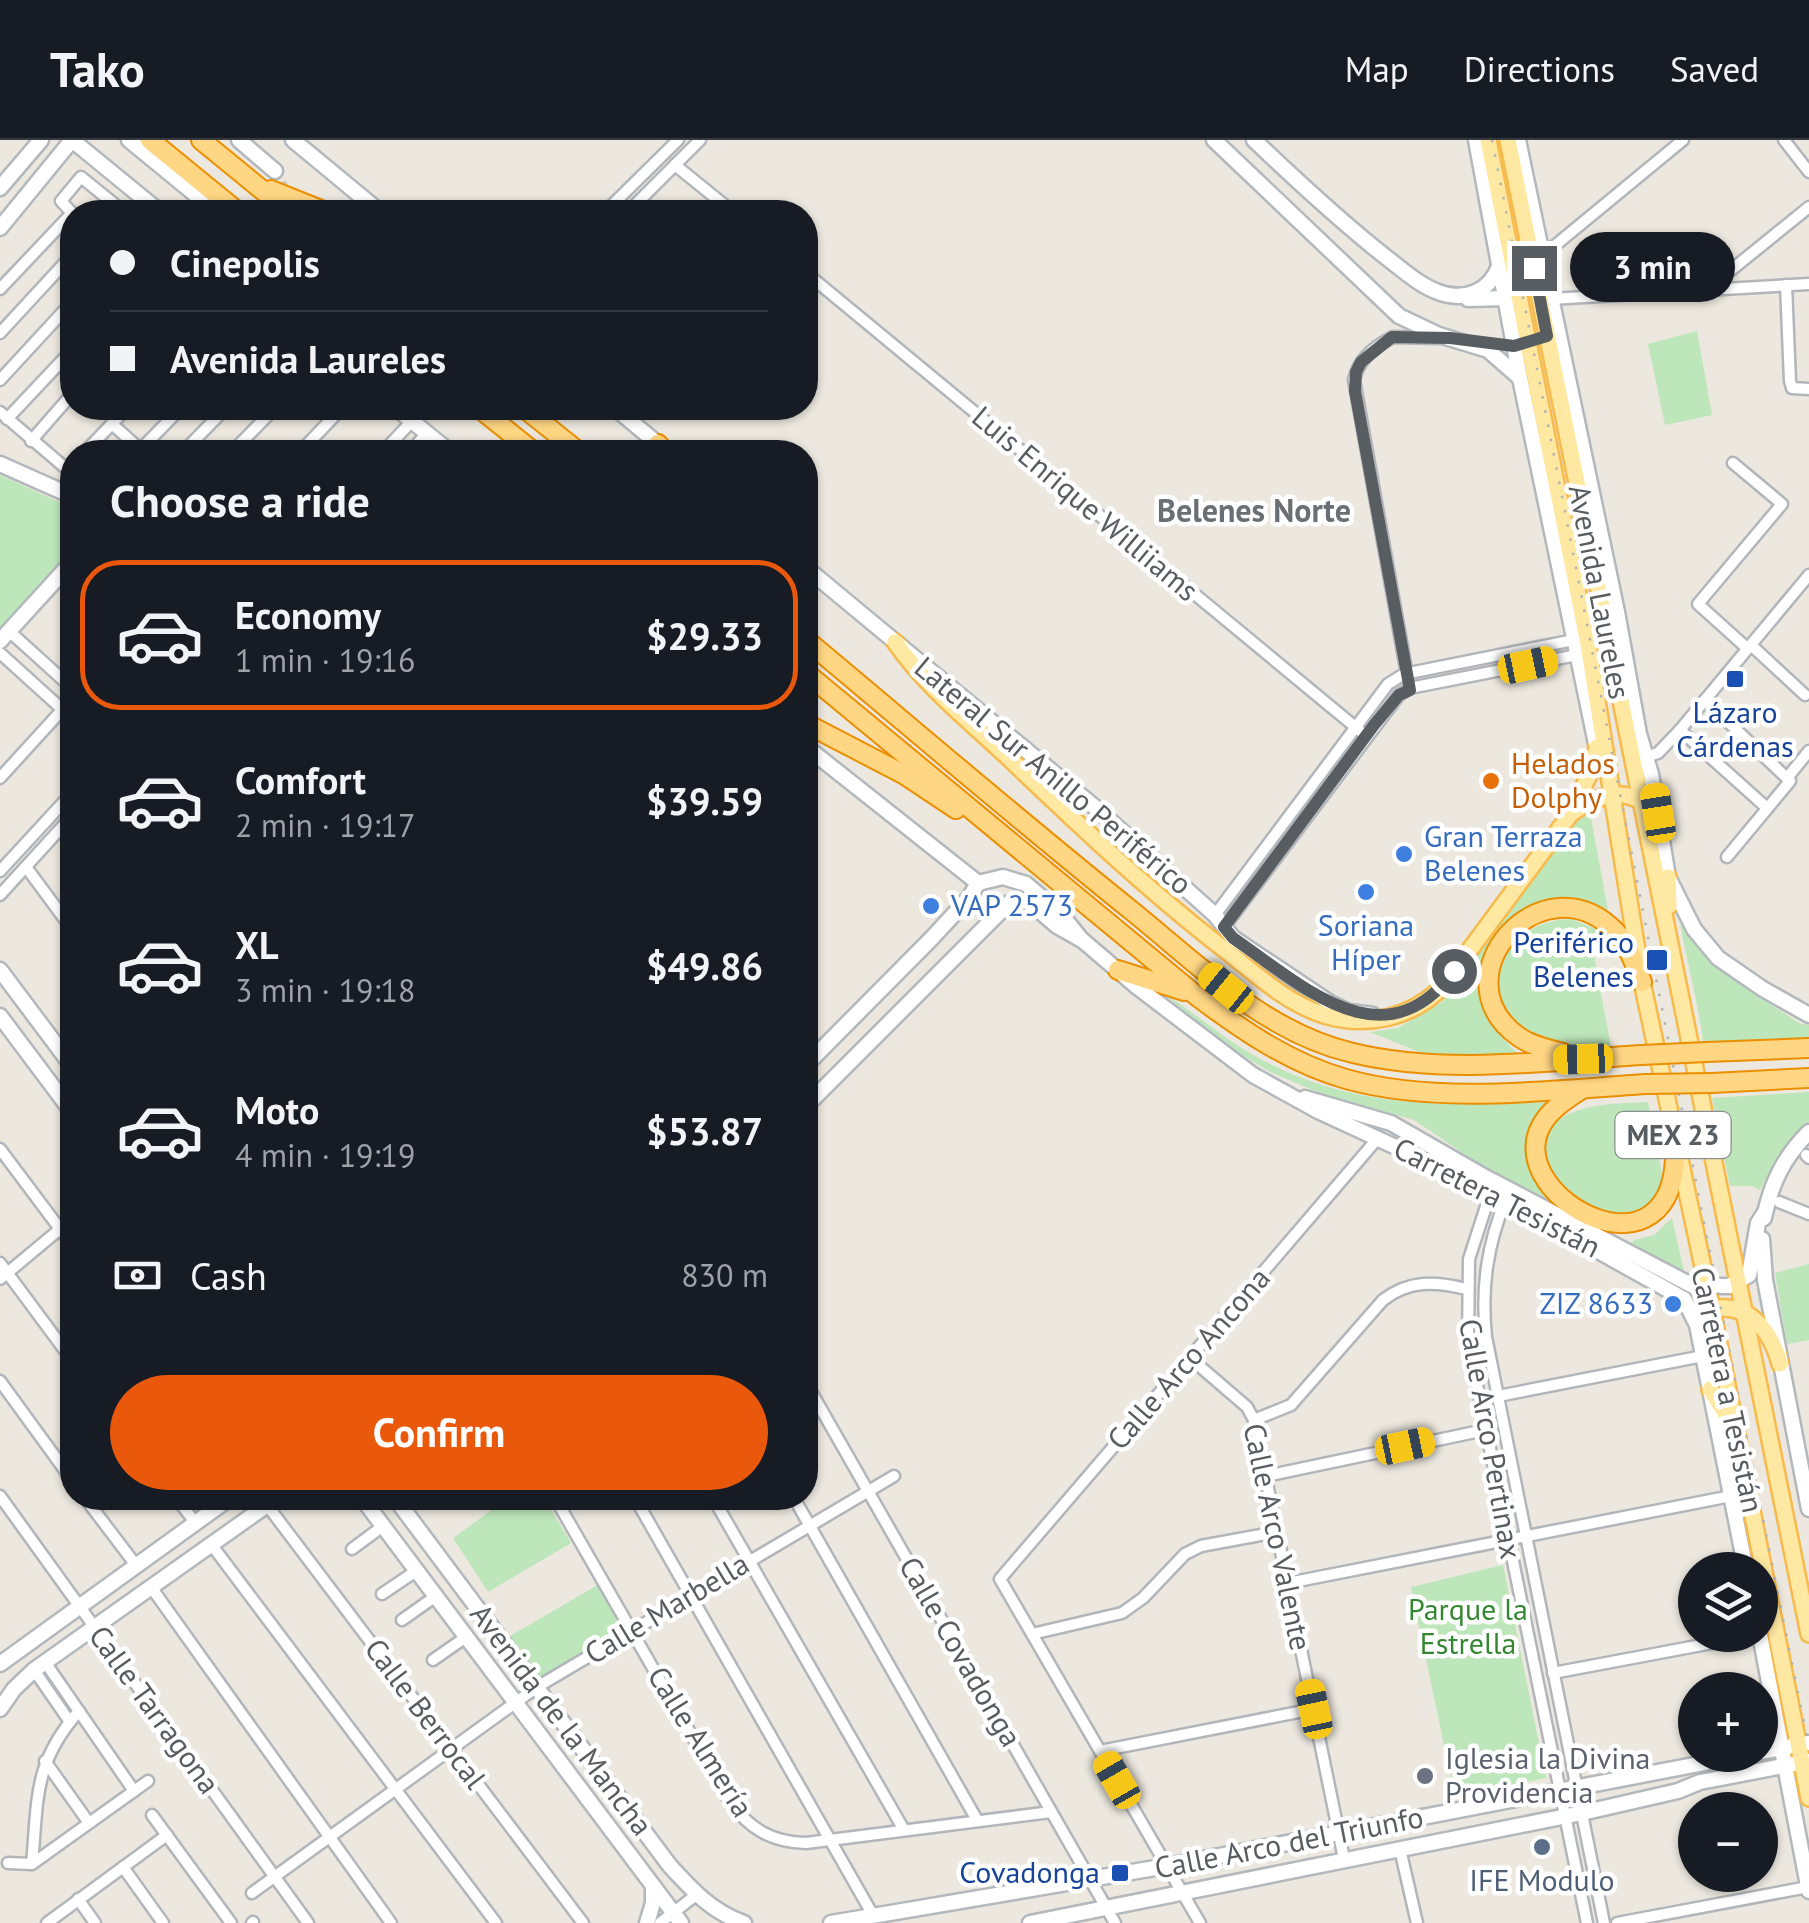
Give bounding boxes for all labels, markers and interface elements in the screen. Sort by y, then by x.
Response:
text: Tako [50,38,145,100]
text: Map [1345,46,1409,92]
text: Directions [1464,46,1615,92]
text: Saved [1670,46,1759,92]
callout: 3 min [1569,233,1734,303]
text: Cinepolis [170,238,320,287]
route end [1512,246,1557,291]
text: 3 min [1613,246,1692,288]
text: Avenida Laureles [170,334,446,383]
street label: Luis Enrique Williiams [965,397,1207,609]
text: Choose a ride [110,471,370,529]
street label: Avenida Laureles [1561,481,1640,702]
district label: Belenes Norte [1157,489,1351,531]
icon: car [115,590,205,680]
text: Economy [235,590,381,639]
text: $29.33 [646,611,763,660]
text: 1 min · 19:16 [235,639,415,681]
car [1496,644,1560,686]
street label: Lateral Sur Anillo Periférico [907,647,1201,902]
marker: Lázaro Cárdenas [1724,668,1746,690]
place label: Lázaro Cárdenas [1676,692,1794,765]
place label: Helados Dolphy [1511,743,1615,816]
icon: car [115,755,205,845]
text: Comfort [235,755,366,804]
marker: Helados Dolphy [1480,770,1502,792]
text: $39.59 [646,776,763,825]
car [1638,781,1678,845]
text: 2 min · 19:17 [235,804,415,846]
place label: Gran Terraza Belenes [1424,816,1583,889]
marker: Gran Terraza Belenes [1393,843,1415,865]
marker: Soriana Híper [1355,881,1377,903]
place label: VAP 2573 [950,885,1073,924]
marker: VAP 2573 [920,895,942,917]
place label: Soriana Híper [1318,905,1414,978]
icon: car [115,920,205,1010]
text: XL [235,920,279,969]
place label: Periférico Belenes [1513,922,1634,995]
text: $49.86 [646,941,763,990]
marker: Periférico Belenes [1644,947,1670,973]
route start [1432,949,1477,994]
car [1193,957,1259,1019]
text: 3 min · 19:18 [235,969,415,1011]
car [1552,1043,1614,1075]
icon: car [115,1085,205,1175]
text: Moto [235,1085,319,1134]
text: $53.87 [646,1106,763,1155]
road number: MEX 23 [1616,1112,1730,1158]
street label: Carretera Tesistán [1388,1128,1608,1266]
text: 4 min · 19:19 [235,1134,415,1176]
icon: cash [110,1248,165,1303]
text: Cash [190,1251,267,1300]
text: 830 m [681,1254,768,1296]
street label: Calle Arco Ancona [1098,1259,1278,1457]
street label: Carretera a Tesistán [1683,1263,1774,1516]
place label: ZIZ 8633 [1539,1283,1653,1322]
marker: ZIZ 8633 [1662,1293,1684,1315]
street label: Calle Arco Pertinax [1451,1316,1532,1562]
button: Confirm [110,1375,768,1490]
street label: Calle Arco Valente [1235,1420,1322,1654]
car [1373,1425,1437,1467]
street label: Calle Marbella [577,1543,756,1672]
street label: Calle Covadonga [891,1549,1031,1753]
map controls [1678,1552,1778,1892]
button: layers [1678,1552,1778,1652]
park label: Parque la Estrella [1408,1589,1528,1662]
street label: Avenida de la Mancha [462,1595,662,1843]
street label: Calle Tarragona [81,1617,229,1801]
street label: Calle Berrocal [357,1630,496,1796]
street label: Calle Almería [640,1659,763,1824]
button: + [1678,1672,1778,1772]
car [1293,1677,1335,1741]
place label: Iglesia la Divina Providencia [1445,1738,1651,1811]
car [1089,1747,1145,1813]
marker: Iglesia la Divina Providencia [1414,1765,1436,1787]
button: − [1678,1792,1778,1892]
street label: Calle Arco del Triunfo [1151,1796,1426,1887]
marker: IFE Modulo [1531,1836,1553,1858]
place label: Covadonga [959,1852,1100,1891]
place label: IFE Modulo [1469,1860,1615,1899]
marker: Covadonga [1109,1862,1131,1884]

